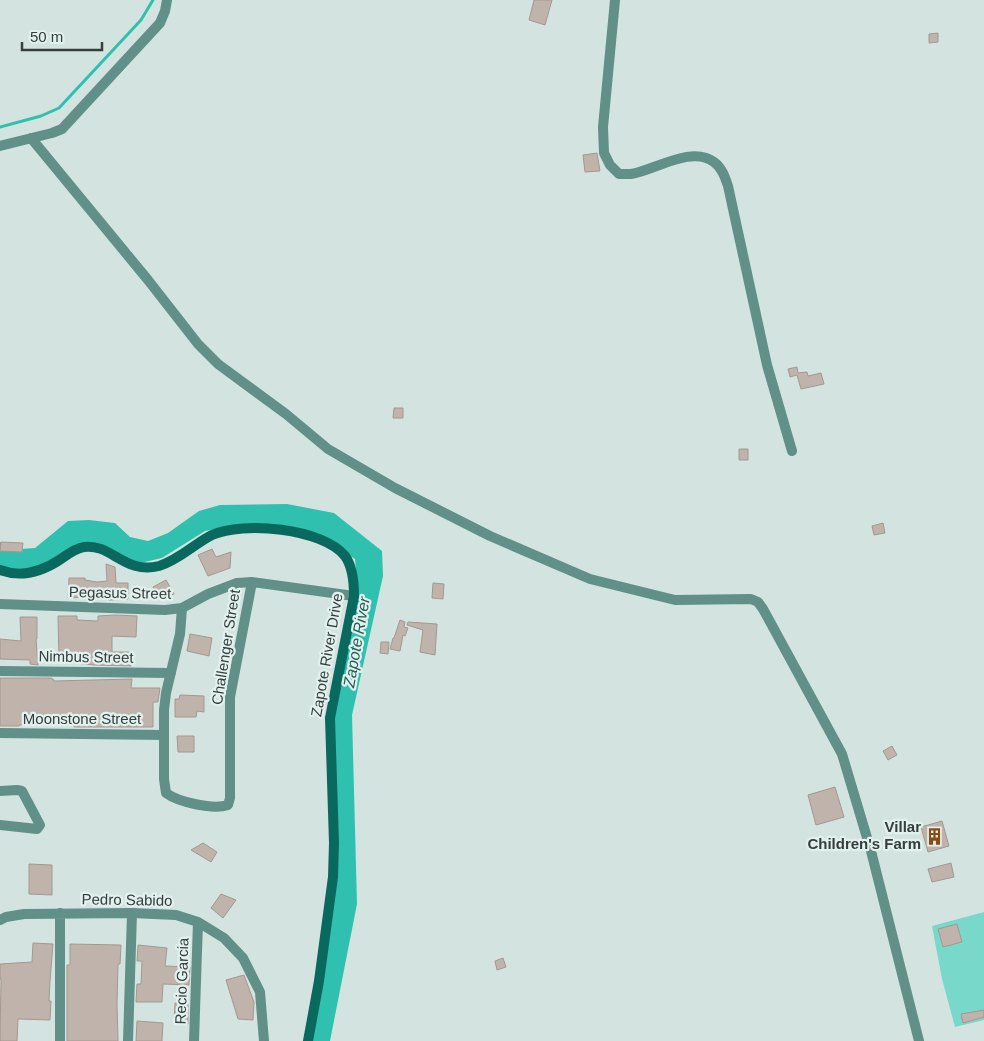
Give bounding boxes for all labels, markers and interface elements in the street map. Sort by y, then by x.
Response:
scale bar [22,20,102,52]
text: 50 m [30,28,63,45]
street label: Pegasus Street [69,583,172,602]
street label: Challenger Street [208,587,243,706]
street label: Zapote River Drive [307,592,346,718]
water label: Zapote River [340,595,373,690]
street label: Nimbus Street [38,647,134,666]
street label: Moonstone Street [23,710,142,727]
place label: Villar Children's Farm [807,818,921,852]
building icon: Villar Children's Farm [925,826,945,846]
street label: Pedro Sabido [81,890,173,909]
street label: Recio Garcia [171,937,192,1025]

